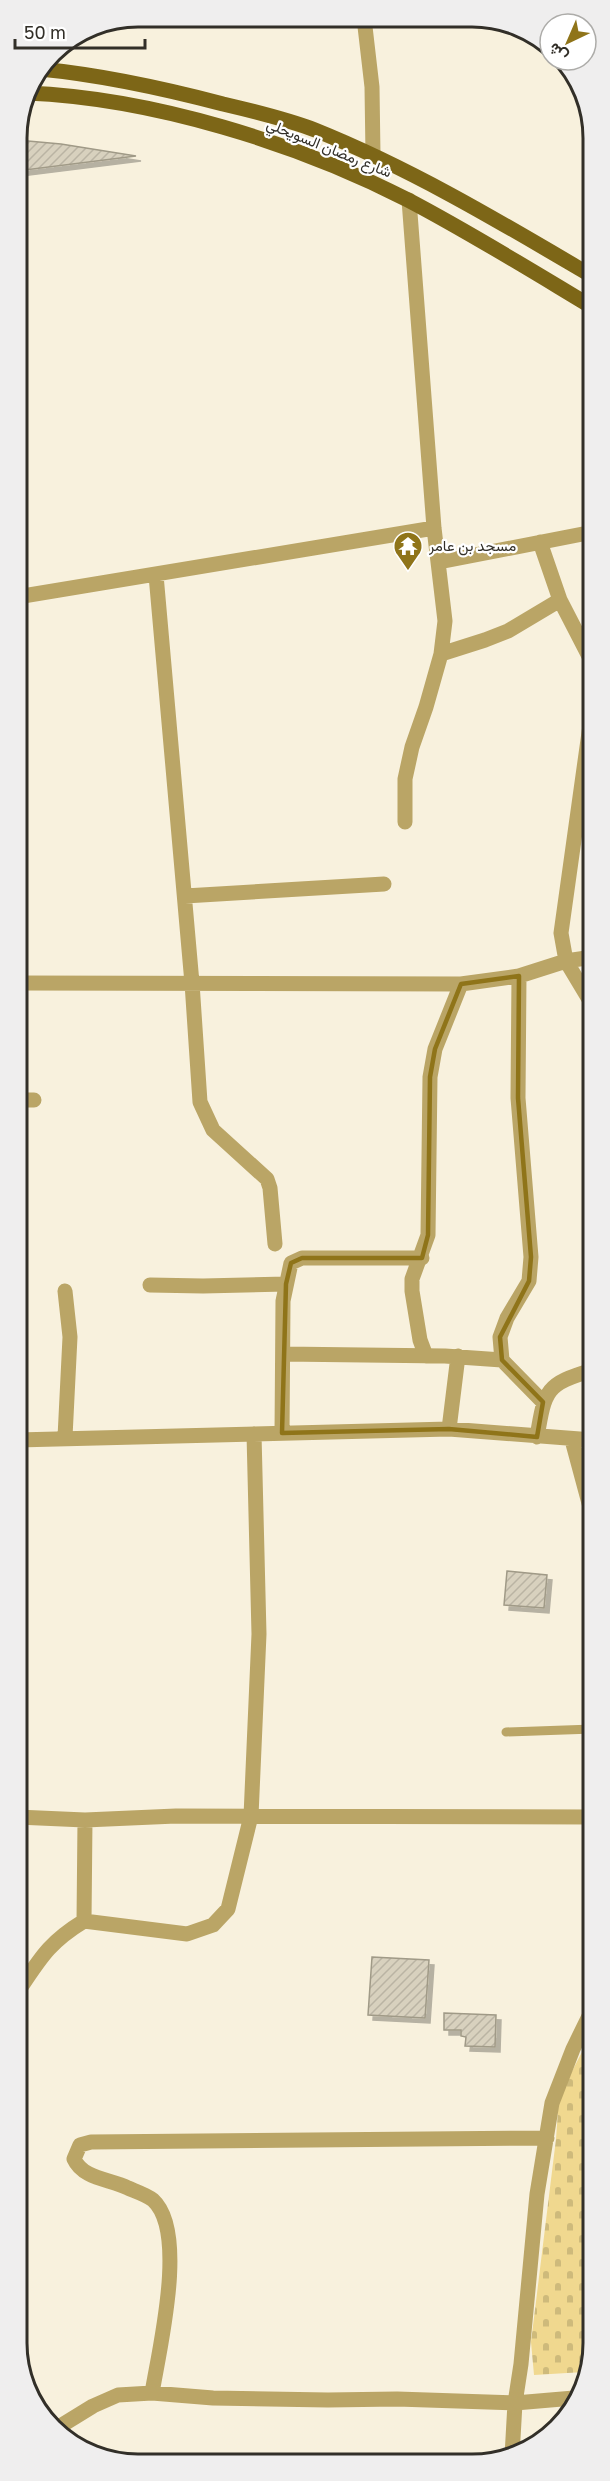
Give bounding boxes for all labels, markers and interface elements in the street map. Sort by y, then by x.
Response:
scale bar [15,12,146,50]
north arrow [538,12,598,72]
text: 50 m [24,21,66,43]
text: ش [544,39,571,67]
street label: شارع رمضان السويحلي [262,114,395,185]
temple icon: مسجد بن عامر [392,530,424,572]
place label: مسجد بن عامر [428,536,516,556]

